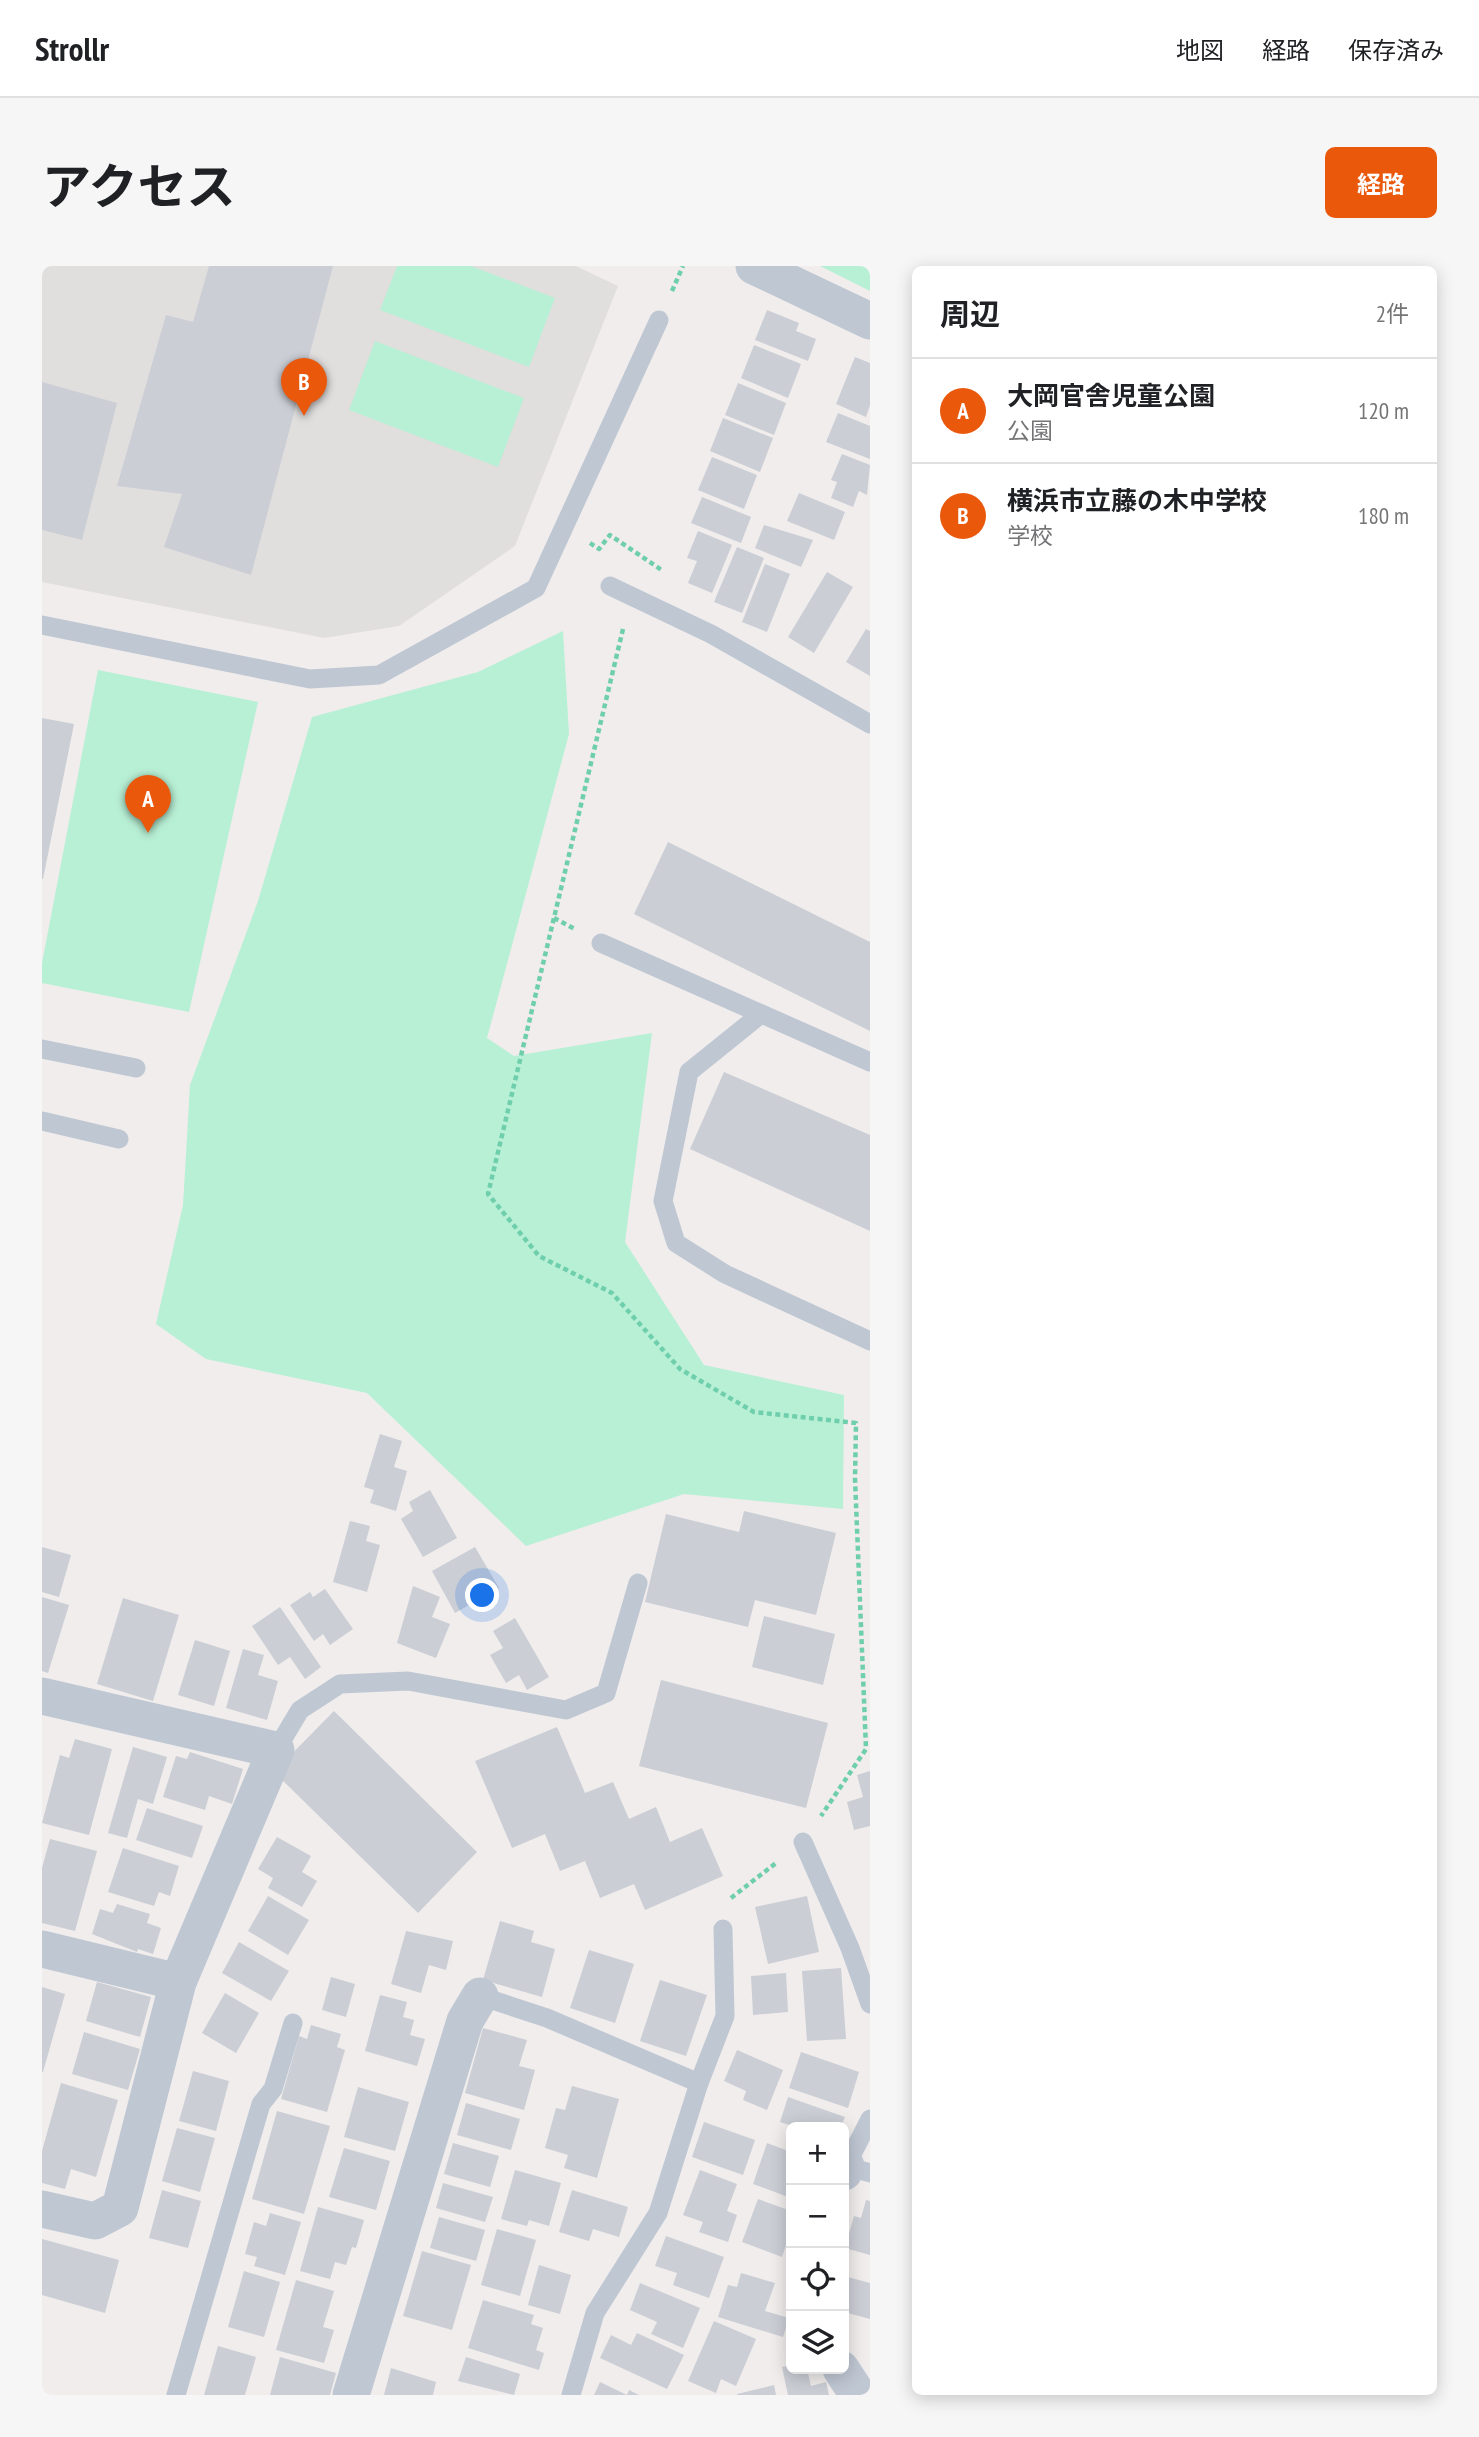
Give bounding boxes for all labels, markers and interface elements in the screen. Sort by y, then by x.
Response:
text: Strollr [35,27,109,70]
text: 地図 [1176,35,1224,66]
text: 経路 [1262,35,1310,66]
text: 保存済み [1348,35,1444,66]
button: 経路 [1325,147,1437,218]
text: アクセス [42,154,236,218]
text: 周辺 [940,294,1000,333]
text: 2件 [1376,299,1409,328]
pin: B [281,358,327,416]
text: 大岡官舎児童公園 [1007,379,1215,412]
text: A [957,396,969,425]
text: 120 m [1358,396,1409,425]
text: 公園 [1007,416,1053,445]
text: 横浜市立藤の木中学校 [1007,484,1267,517]
text: B [957,501,969,530]
text: 180 m [1358,501,1409,530]
text: 学校 [1007,521,1053,550]
pin: A [125,775,171,833]
your location [465,1578,499,1612]
map controls [786,2122,849,2374]
button: + [786,2122,849,2185]
button: − [786,2185,849,2248]
button: locate [786,2248,849,2311]
button: layers [786,2311,849,2374]

